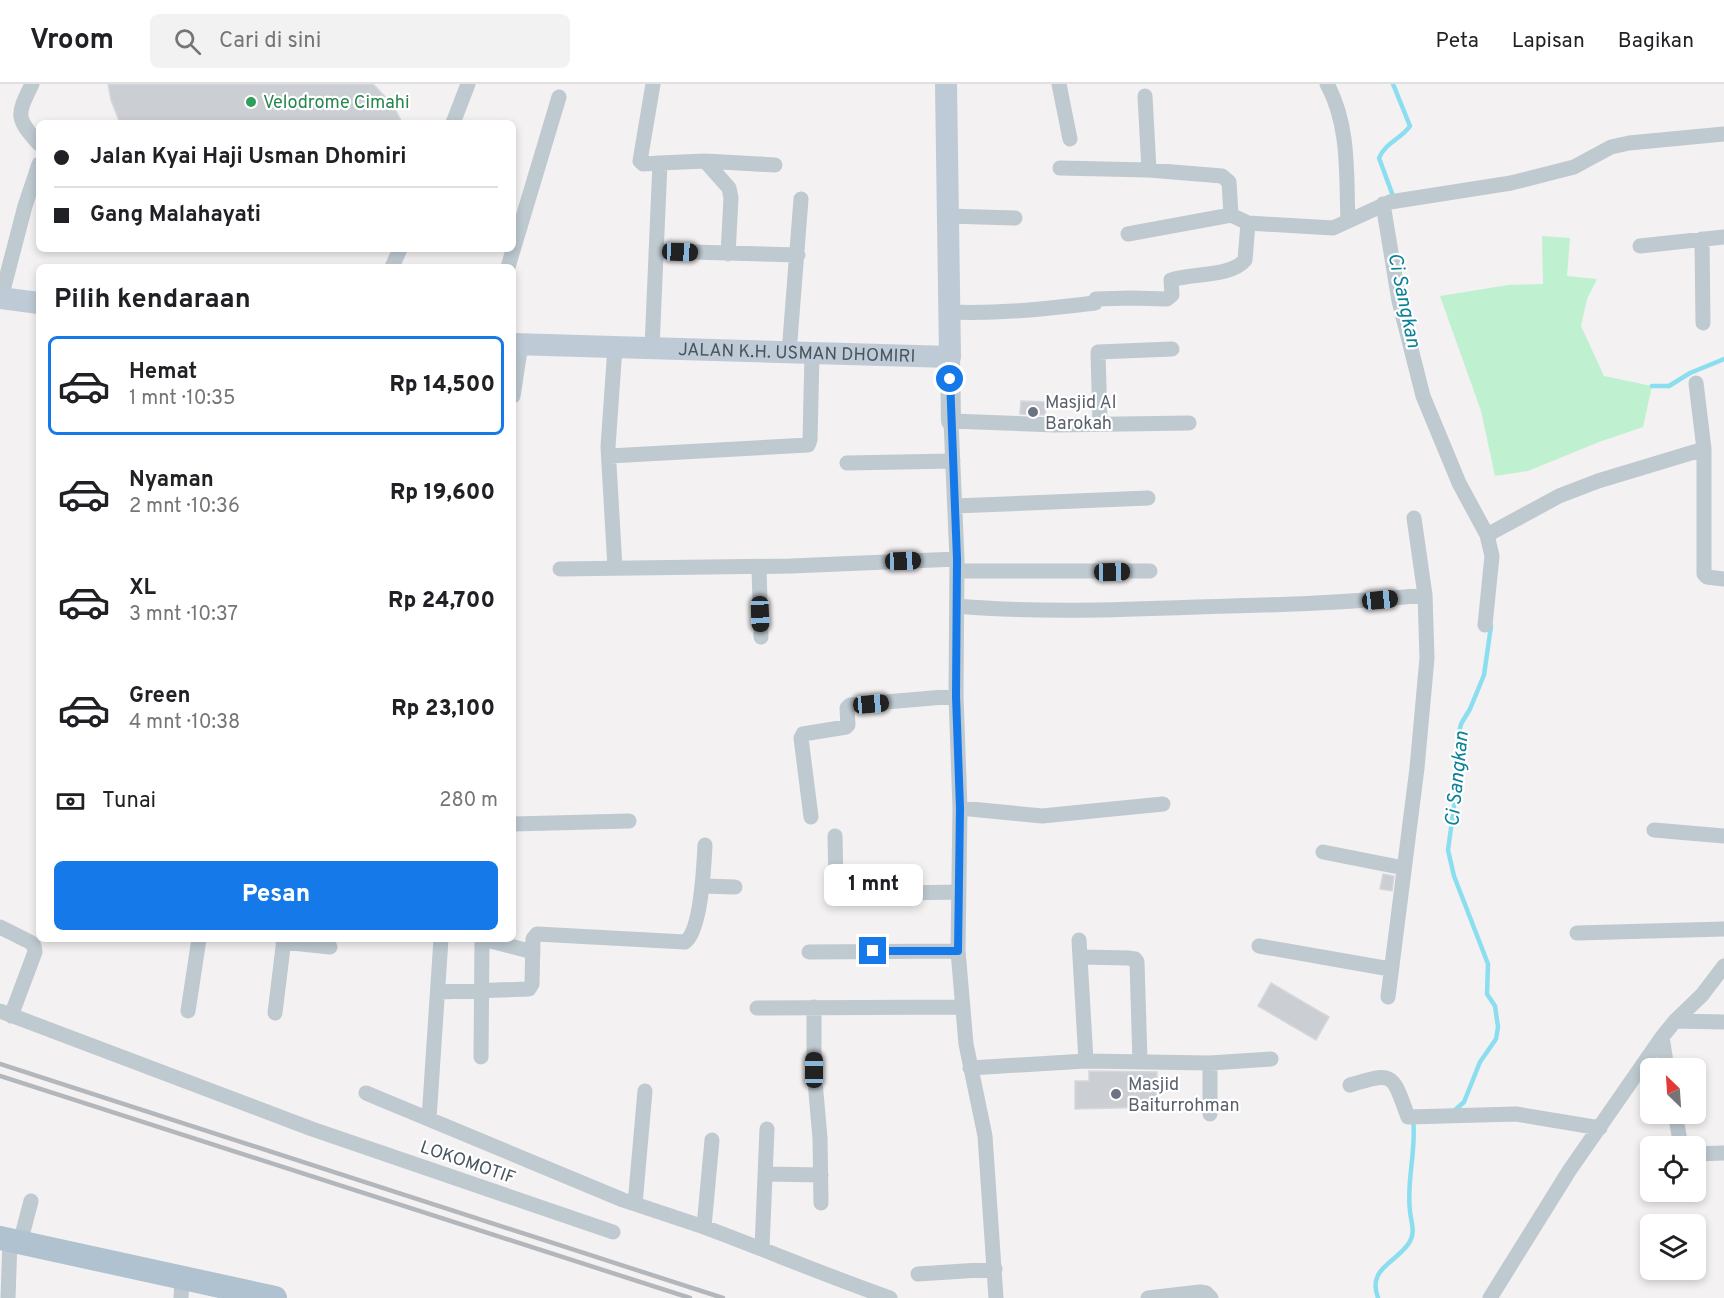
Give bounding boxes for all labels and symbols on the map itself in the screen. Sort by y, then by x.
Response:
place label: Velodrome Cimahi [263,92,410,115]
marker: Velodrome Cimahi [244,95,258,109]
car [662,242,698,262]
water label: Ci Sangkan [1380,251,1426,350]
street label: JALAN K.H. USMAN DHOMIRI [678,339,916,369]
route start [936,365,963,392]
place label: Masjid Al Barokah [1045,392,1117,436]
marker: Masjid Al Barokah [1026,405,1040,419]
car [885,551,921,571]
car [1094,563,1130,581]
car [1361,589,1399,611]
car [750,596,770,632]
car [852,693,890,715]
water label: Ci Sangkan [1440,730,1476,828]
callout: 1 mnt [824,864,922,906]
route end [859,937,886,964]
car [805,1052,823,1088]
north arrow [1640,1058,1706,1124]
place label: Masjid Baiturrohman [1128,1074,1240,1118]
marker: Masjid Baiturrohman [1109,1087,1123,1101]
street label: LOKOMOTIF [417,1136,518,1191]

